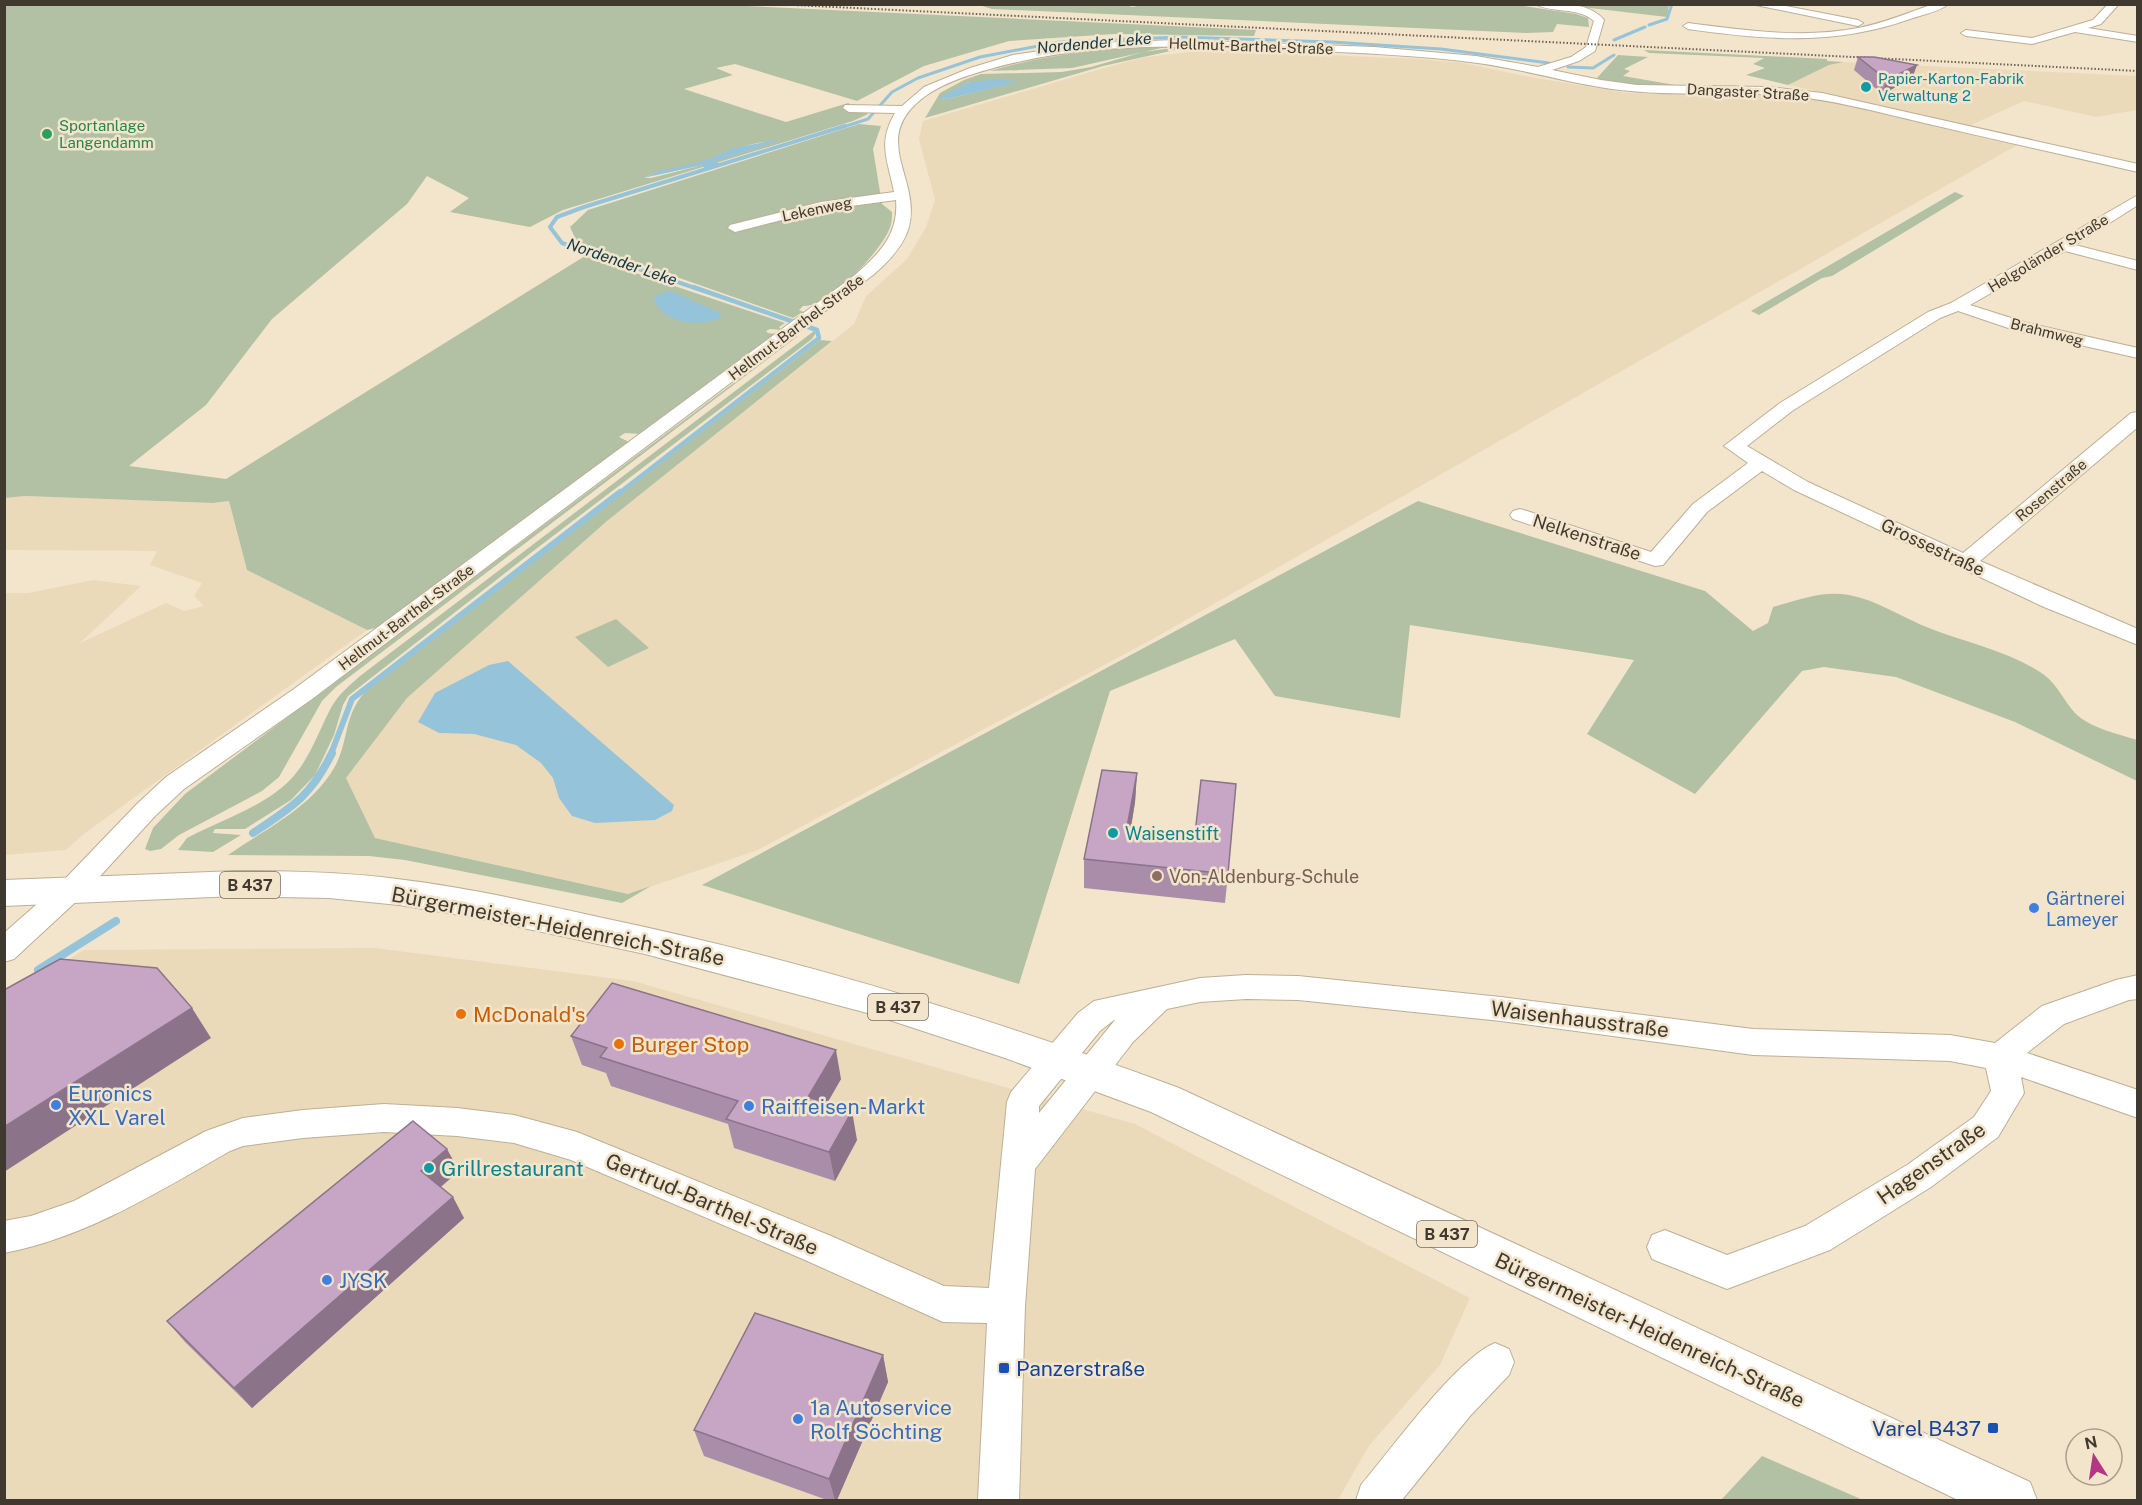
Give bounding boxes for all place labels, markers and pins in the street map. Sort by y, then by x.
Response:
place label: Papier-Karton-Fabrik Verwaltung 2 [1878,70,2024,104]
marker: Papier-Karton-Fabrik Verwaltung 2 [1859,80,1873,94]
place label: Sportanlage Langendamm [59,117,154,151]
marker: Sportanlage Langendamm [40,127,54,141]
place label: Waisenstift [1125,823,1219,844]
marker: Waisenstift [1106,826,1120,840]
place label: Von-Aldenburg-Schule [1169,866,1359,887]
marker: Von-Aldenburg-Schule [1150,869,1164,883]
place label: Gärtnerei Lameyer [2046,888,2125,930]
marker: Gärtnerei Lameyer [2027,901,2041,915]
place label: McDonald's [473,1002,585,1027]
marker: McDonald's [454,1007,468,1021]
place label: Burger Stop [631,1032,749,1057]
marker: Burger Stop [612,1037,626,1051]
place label: Euronics XXL Varel [68,1081,166,1130]
place label: Raiffeisen-Markt [761,1094,925,1119]
marker: Euronics XXL Varel [49,1098,63,1112]
marker: Raiffeisen-Markt [742,1099,756,1113]
place label: Grillrestaurant [441,1156,584,1181]
marker: Grillrestaurant [422,1161,436,1175]
place label: JYSK [339,1268,387,1293]
marker: JYSK [320,1273,334,1287]
place label: Panzerstraße [1016,1356,1145,1381]
marker: Panzerstraße [997,1361,1011,1375]
place label: 1a Autoservice Rolf Söchting [810,1395,952,1444]
marker: 1a Autoservice Rolf Söchting [791,1412,805,1426]
place label: Varel B437 [1872,1416,1981,1441]
marker: Varel B437 [1986,1421,2000,1435]

